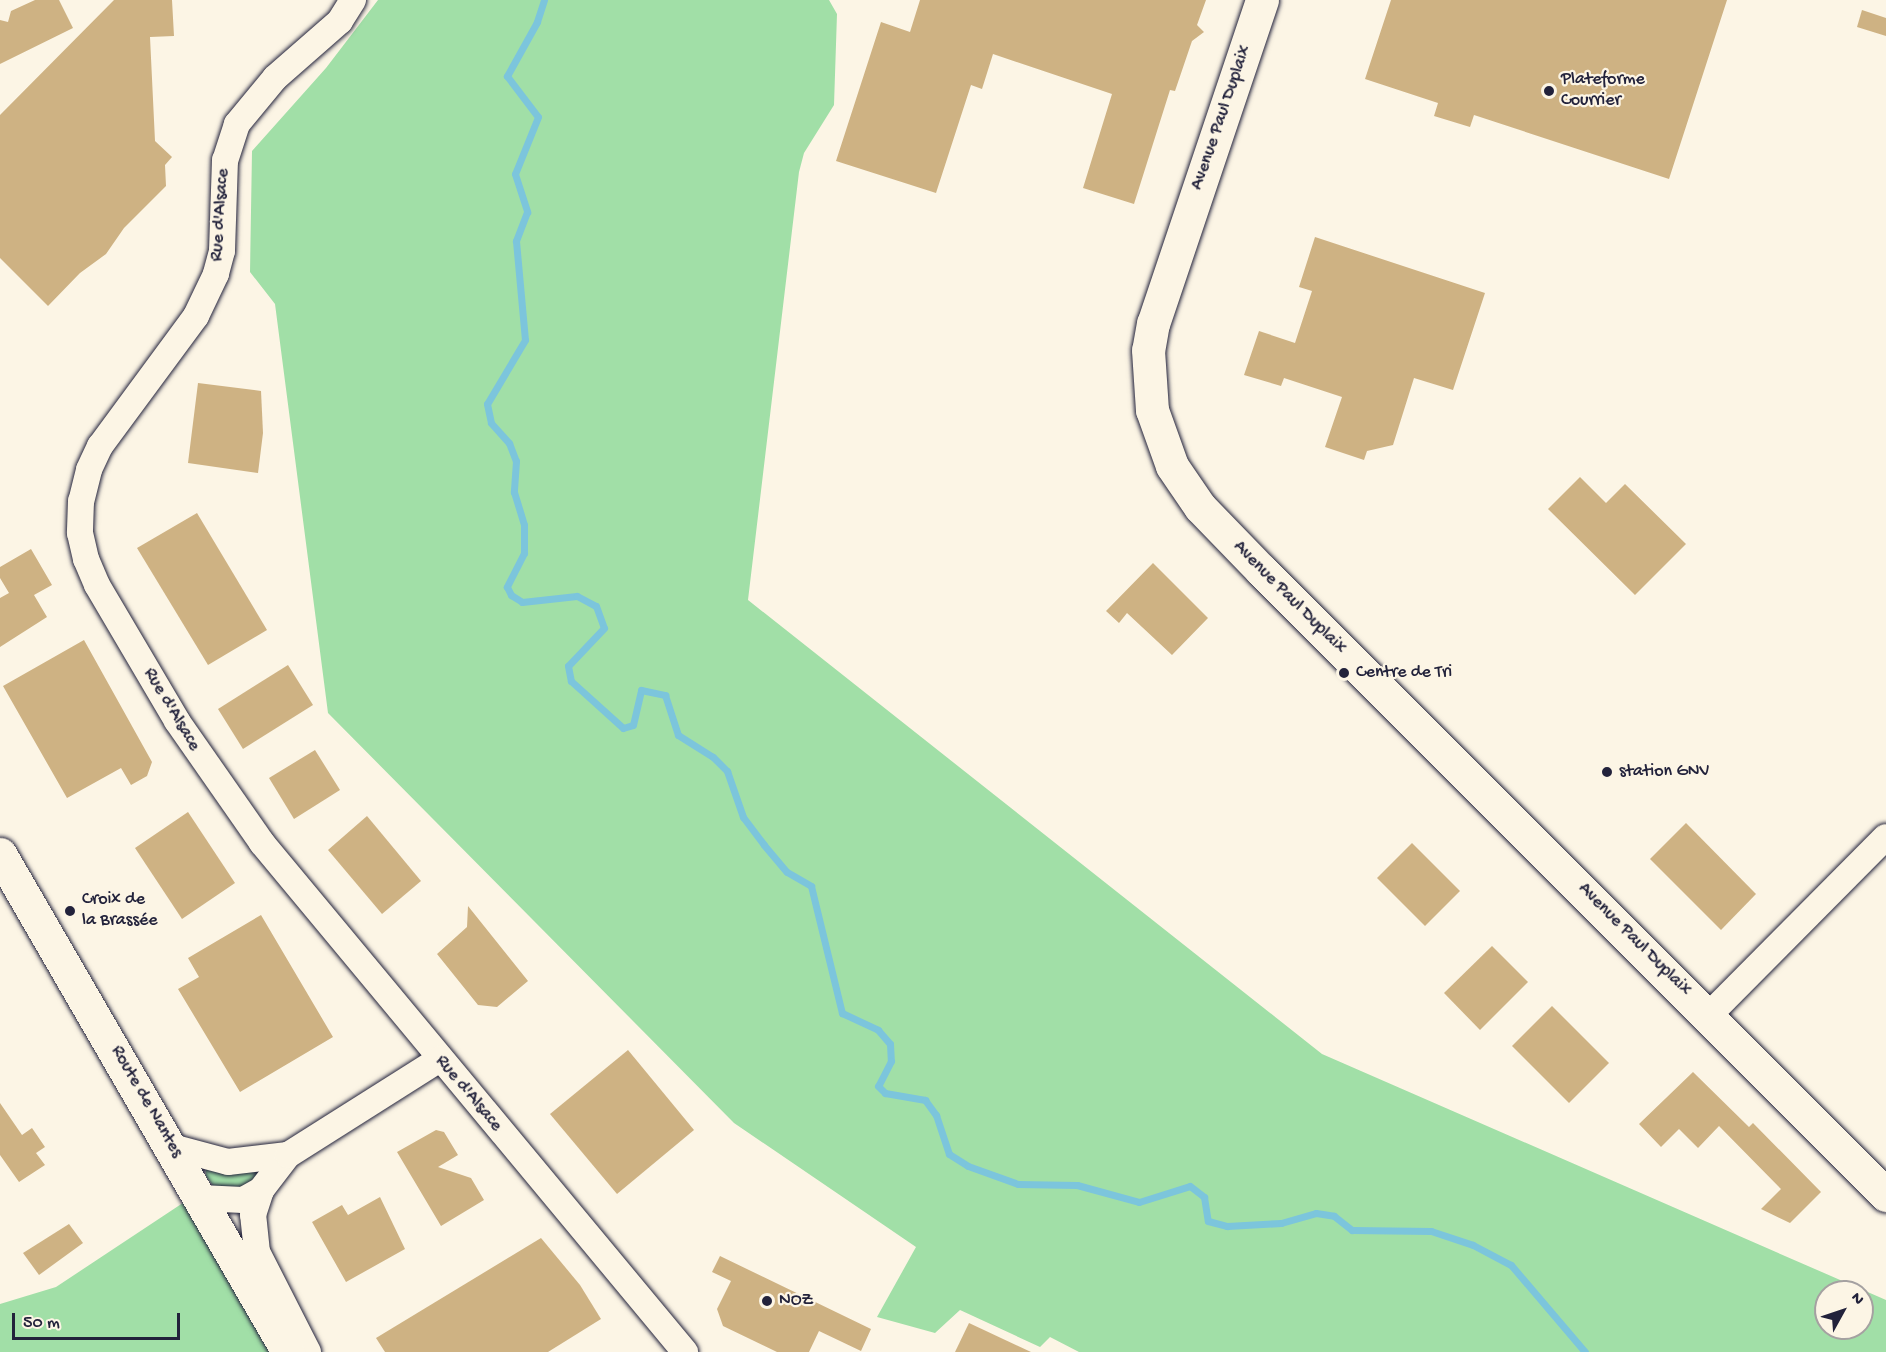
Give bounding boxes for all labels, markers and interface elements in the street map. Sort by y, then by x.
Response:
street label: Avenue Paul Duplaix [1187,43,1257,193]
place label: Plateforme Courrier [1561,70,1645,112]
marker: Plateforme Courrier [1542,84,1556,98]
street label: Rue d'Alsace [207,168,235,262]
street label: Avenue Paul Duplaix [1228,537,1350,659]
place label: Centre de Tri [1356,662,1452,684]
street label: Rue d'Alsace [138,665,204,755]
marker: Centre de Tri [1337,666,1351,680]
place label: station GNV [1619,761,1709,783]
marker: station GNV [1600,765,1614,779]
street label: Avenue Paul Duplaix [1573,879,1695,1001]
place label: Croix de la Brassée [82,890,158,932]
marker: Croix de la Brassée [63,904,77,918]
street label: Route de Nantes [105,1042,187,1162]
street label: Rue d'Alsace [430,1051,506,1137]
north arrow [1814,1280,1874,1340]
text: N [1846,1289,1867,1309]
place label: NOZ [779,1290,813,1312]
marker: NOZ [760,1294,774,1308]
scale bar [15,1301,183,1339]
text: 50 m [23,1313,60,1334]

